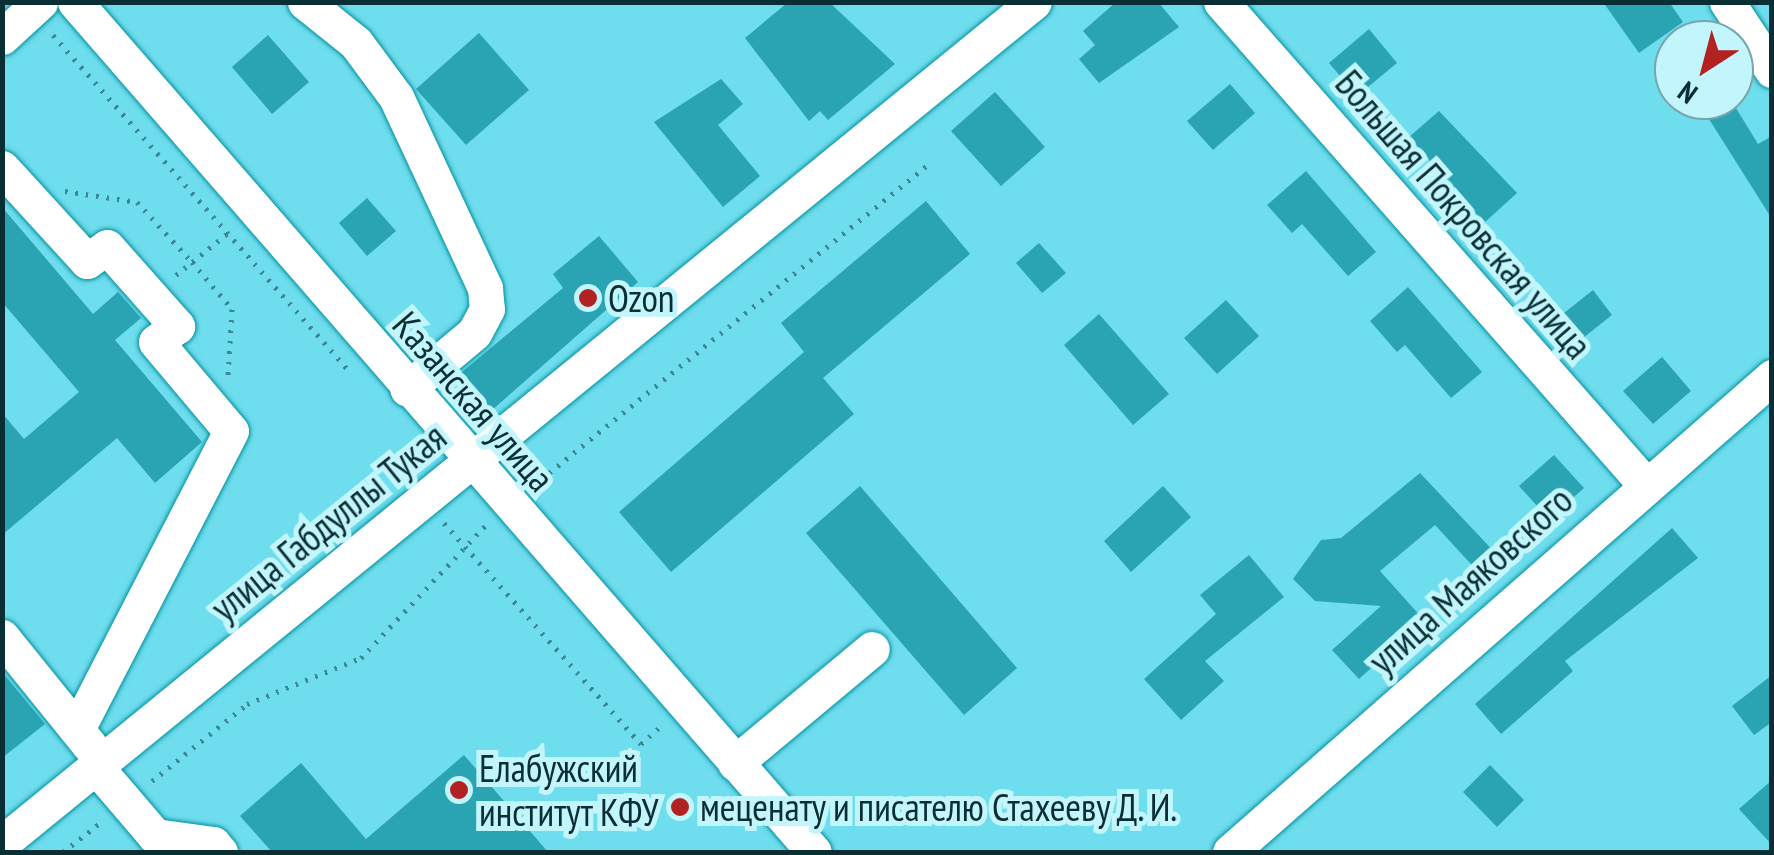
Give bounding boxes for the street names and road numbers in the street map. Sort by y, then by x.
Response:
street label: Большая Покровская улица [1326,60,1602,368]
street label: Казанская улица [384,302,564,500]
street label: улица Габдуллы Тукая [201,413,455,631]
street label: улица Маяковского [1359,477,1581,683]

